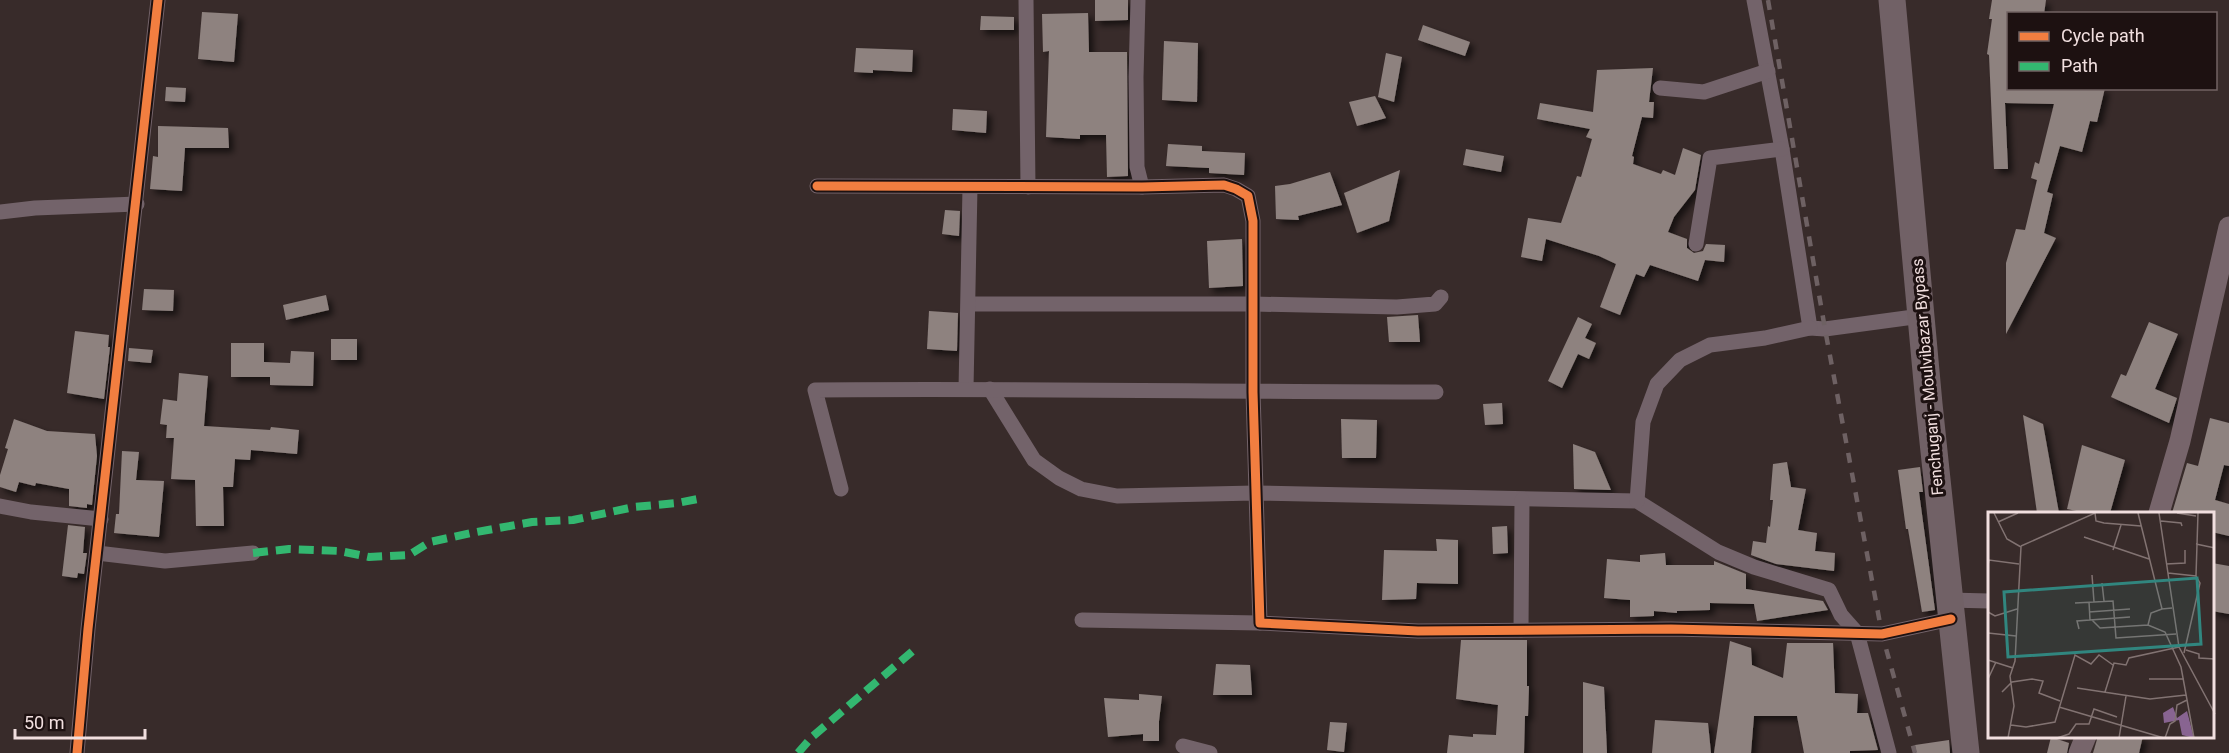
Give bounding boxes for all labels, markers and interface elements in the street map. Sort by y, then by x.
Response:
legend [2007,12,2217,90]
text: Cycle path [2061,25,2145,46]
text: Path [2061,55,2098,76]
street label: Fenchuganj - Moulvibazar Bypass [1908,258,1947,496]
inset map [1988,512,2214,738]
scale bar [15,702,146,740]
text: 50 m [24,712,64,733]

